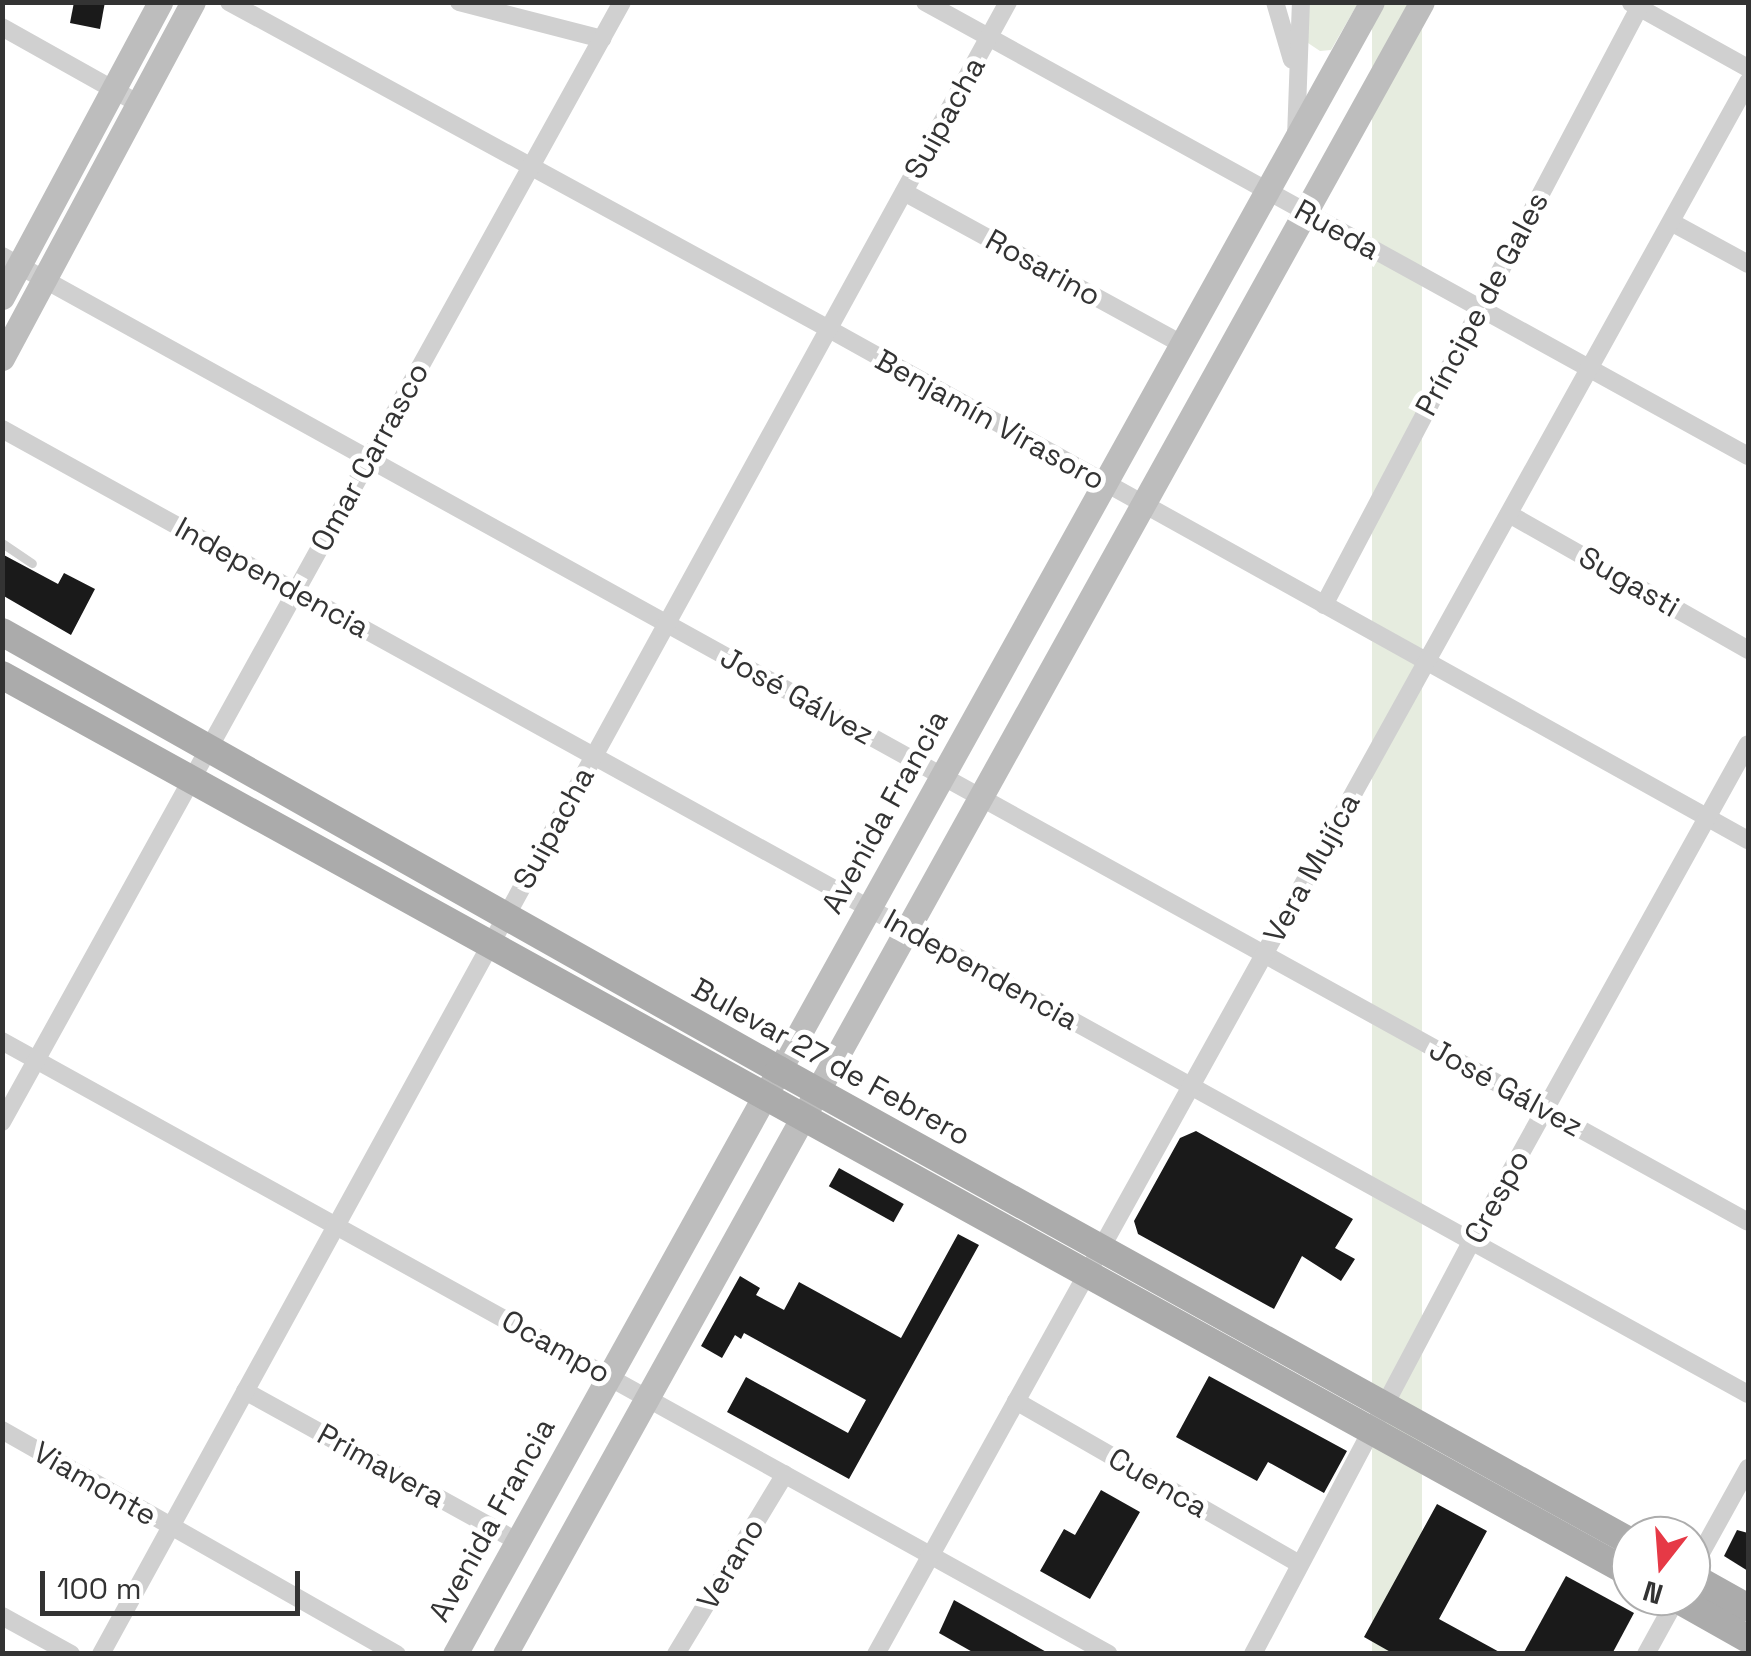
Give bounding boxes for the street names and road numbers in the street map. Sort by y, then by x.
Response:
street label: Suipacha [897,51,993,185]
street label: Príncipe de Gales [1408,186,1556,422]
street label: Rueda [1288,192,1386,268]
street label: Rosarino [979,222,1107,314]
street label: Benjamín Virasoro [869,342,1111,498]
street label: Omar Carrasco [303,356,437,558]
street label: Independencia [169,510,375,646]
street label: Sugasti [1572,539,1686,625]
street label: José Gálvez [714,639,880,753]
street label: Avenida Francia [814,704,956,920]
street label: Suipacha [506,761,602,895]
street label: Vera Mujíca [1256,787,1368,949]
street label: Independencia [878,902,1084,1038]
street label: Bulevar 27 de Febrero [685,970,977,1154]
street label: José Gálvez [1423,1031,1589,1145]
street label: Crespo [1457,1144,1537,1250]
street label: Ocampo [495,1302,617,1392]
street label: Avenida Francia [421,1412,563,1628]
street label: Primavera [311,1416,451,1516]
street label: Viamonte [27,1434,163,1534]
street label: Cuenca [1102,1440,1214,1526]
street label: Verano [690,1512,772,1616]

